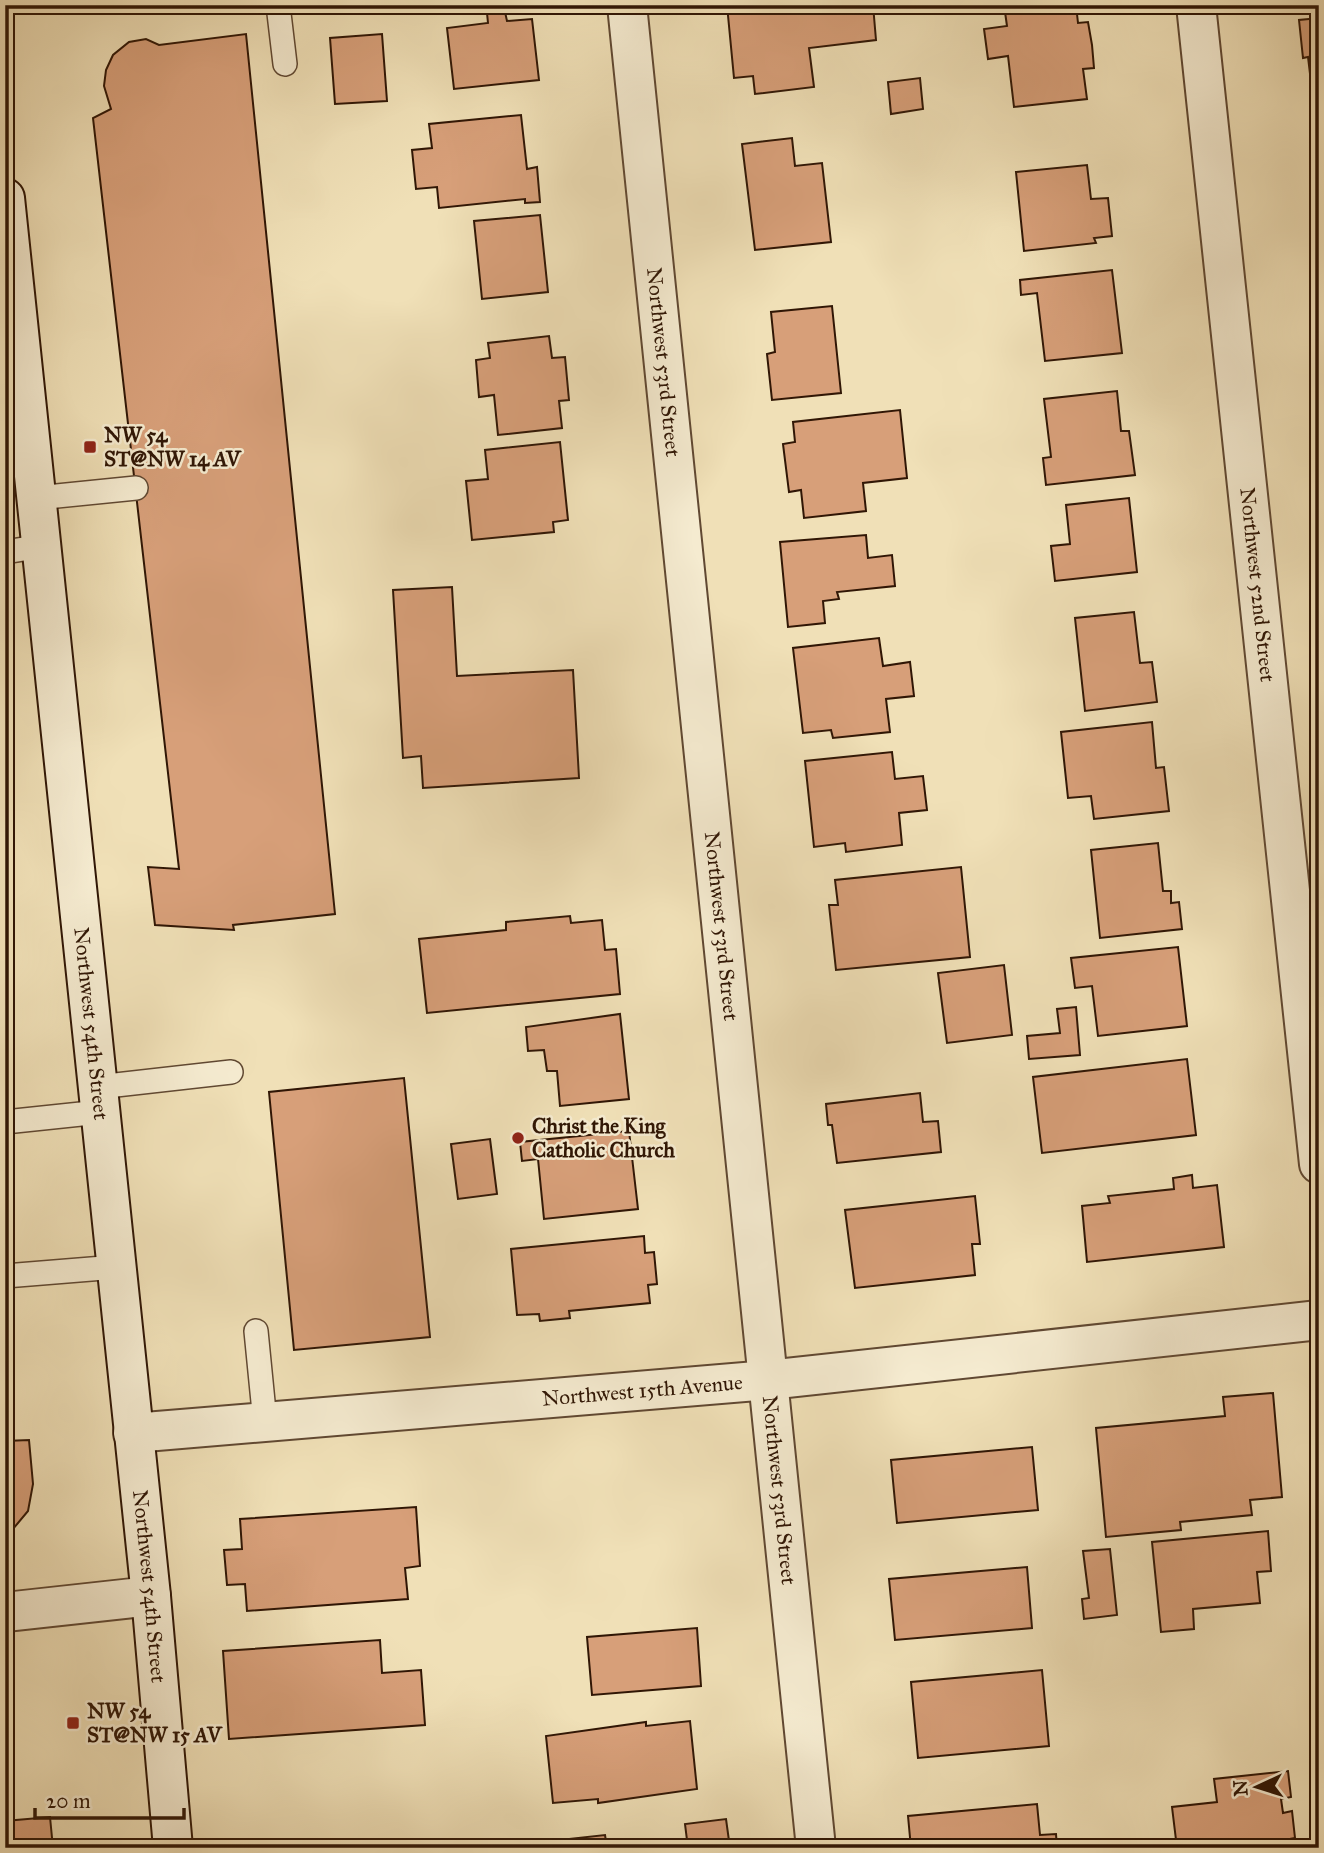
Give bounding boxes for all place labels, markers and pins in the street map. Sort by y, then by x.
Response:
place label: NW 54 ST@NW 14 AV [104,422,242,472]
marker: NW 54 ST@NW 14 AV [82,439,98,455]
place label: Christ the King Catholic Church [532,1113,675,1163]
marker: Christ the King Catholic Church [510,1130,526,1146]
place label: NW 54 ST@NW 15 AV [87,1698,223,1748]
marker: NW 54 ST@NW 15 AV [65,1715,81,1731]

